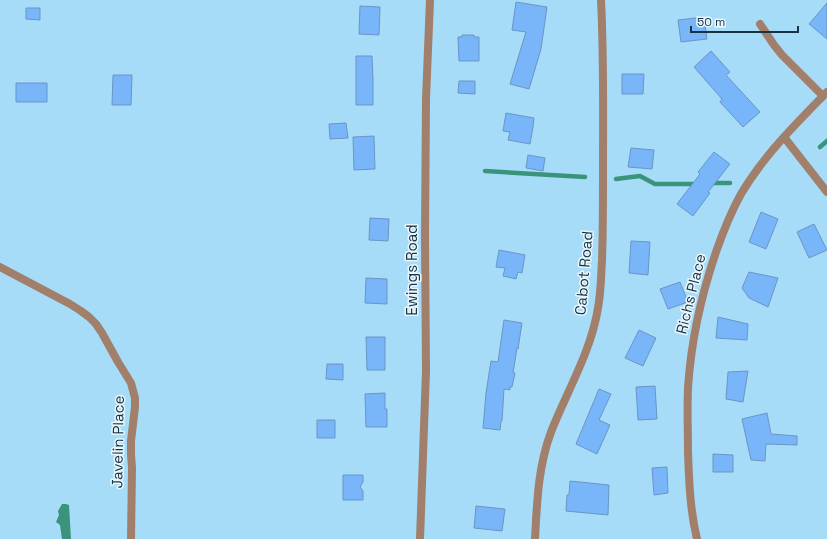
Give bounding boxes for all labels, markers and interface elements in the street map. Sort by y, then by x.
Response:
scale bar [691,8,798,34]
text: 50 m [697,14,725,30]
street label: Ewings Road [402,224,421,316]
street label: Cabot Road [570,230,597,316]
street label: Richs Place [671,252,710,336]
street label: Javelin Place [107,395,128,489]

